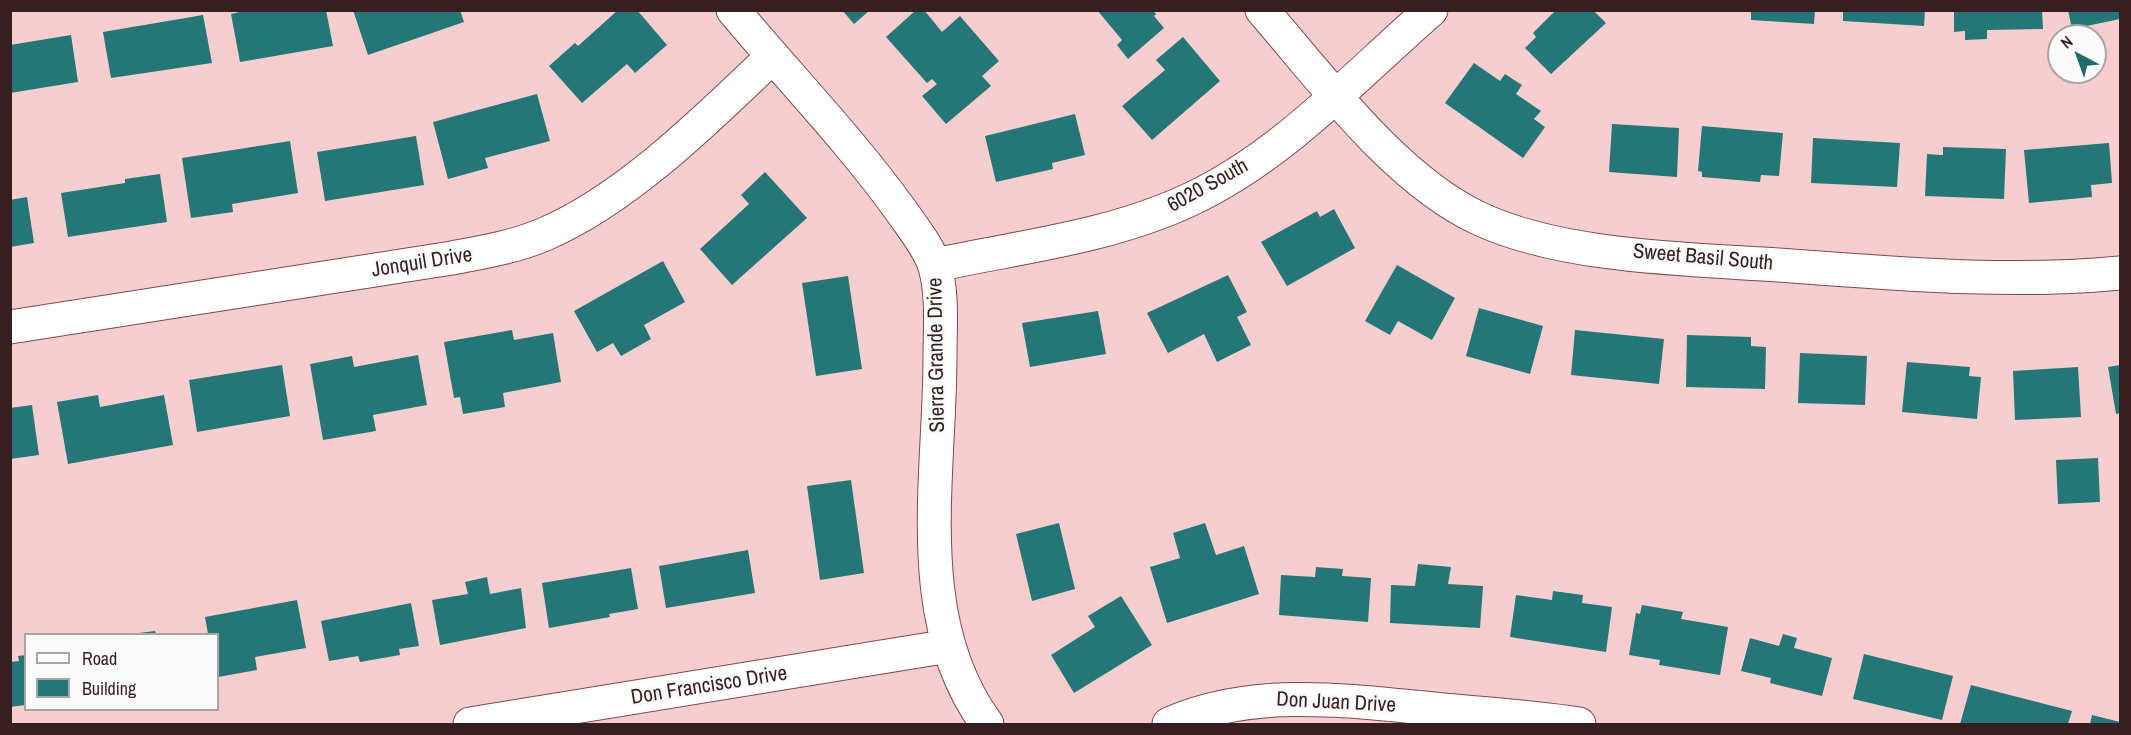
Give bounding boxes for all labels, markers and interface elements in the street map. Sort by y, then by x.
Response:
north arrow [2047,24,2107,84]
text: N [2056,31,2077,53]
street label: 6020 South [1163,154,1253,218]
street label: Sweet Basil South [1632,239,1774,277]
street label: Jonquil Drive [370,243,474,283]
street label: Sierra Grande Drive [923,277,951,433]
legend [24,633,219,711]
text: Road [82,646,117,671]
street label: Don Francisco Drive [629,661,789,711]
text: Building [82,676,136,701]
street label: Don Juan Drive [1276,687,1396,719]

